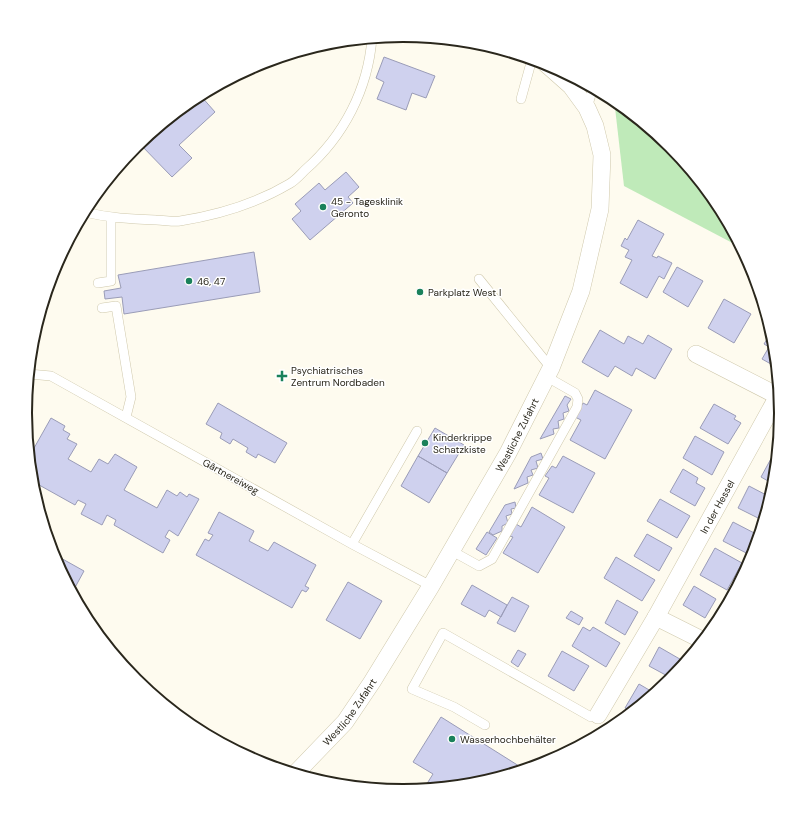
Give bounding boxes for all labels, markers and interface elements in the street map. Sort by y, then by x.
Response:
place label: 45 - Tagesklinik Geronto [331,195,403,220]
marker: 45 - Tagesklinik Geronto [318,202,328,212]
place label: 46, 47 [197,275,225,288]
marker: 46, 47 [184,276,194,286]
place label: Parkplatz West I [428,286,501,299]
marker: Parkplatz West I [415,287,425,297]
place label: Psychiatrisches Zentrum Nordbaden [291,364,385,389]
marker: Psychiatrisches Zentrum Nordbaden [276,370,288,382]
street label: Westliche Zufahrt [493,396,542,474]
place label: Kinderkrippe Schatzkiste [433,431,492,456]
marker: Kinderkrippe Schatzkiste [420,438,430,448]
street label: Gärtnereiweg [200,456,262,497]
street label: In der Hessel [697,478,737,536]
street label: Westliche Zufahrt [320,676,380,748]
place label: Wasserhochbehälter [460,733,556,746]
marker: Wasserhochbehälter [447,734,457,744]

